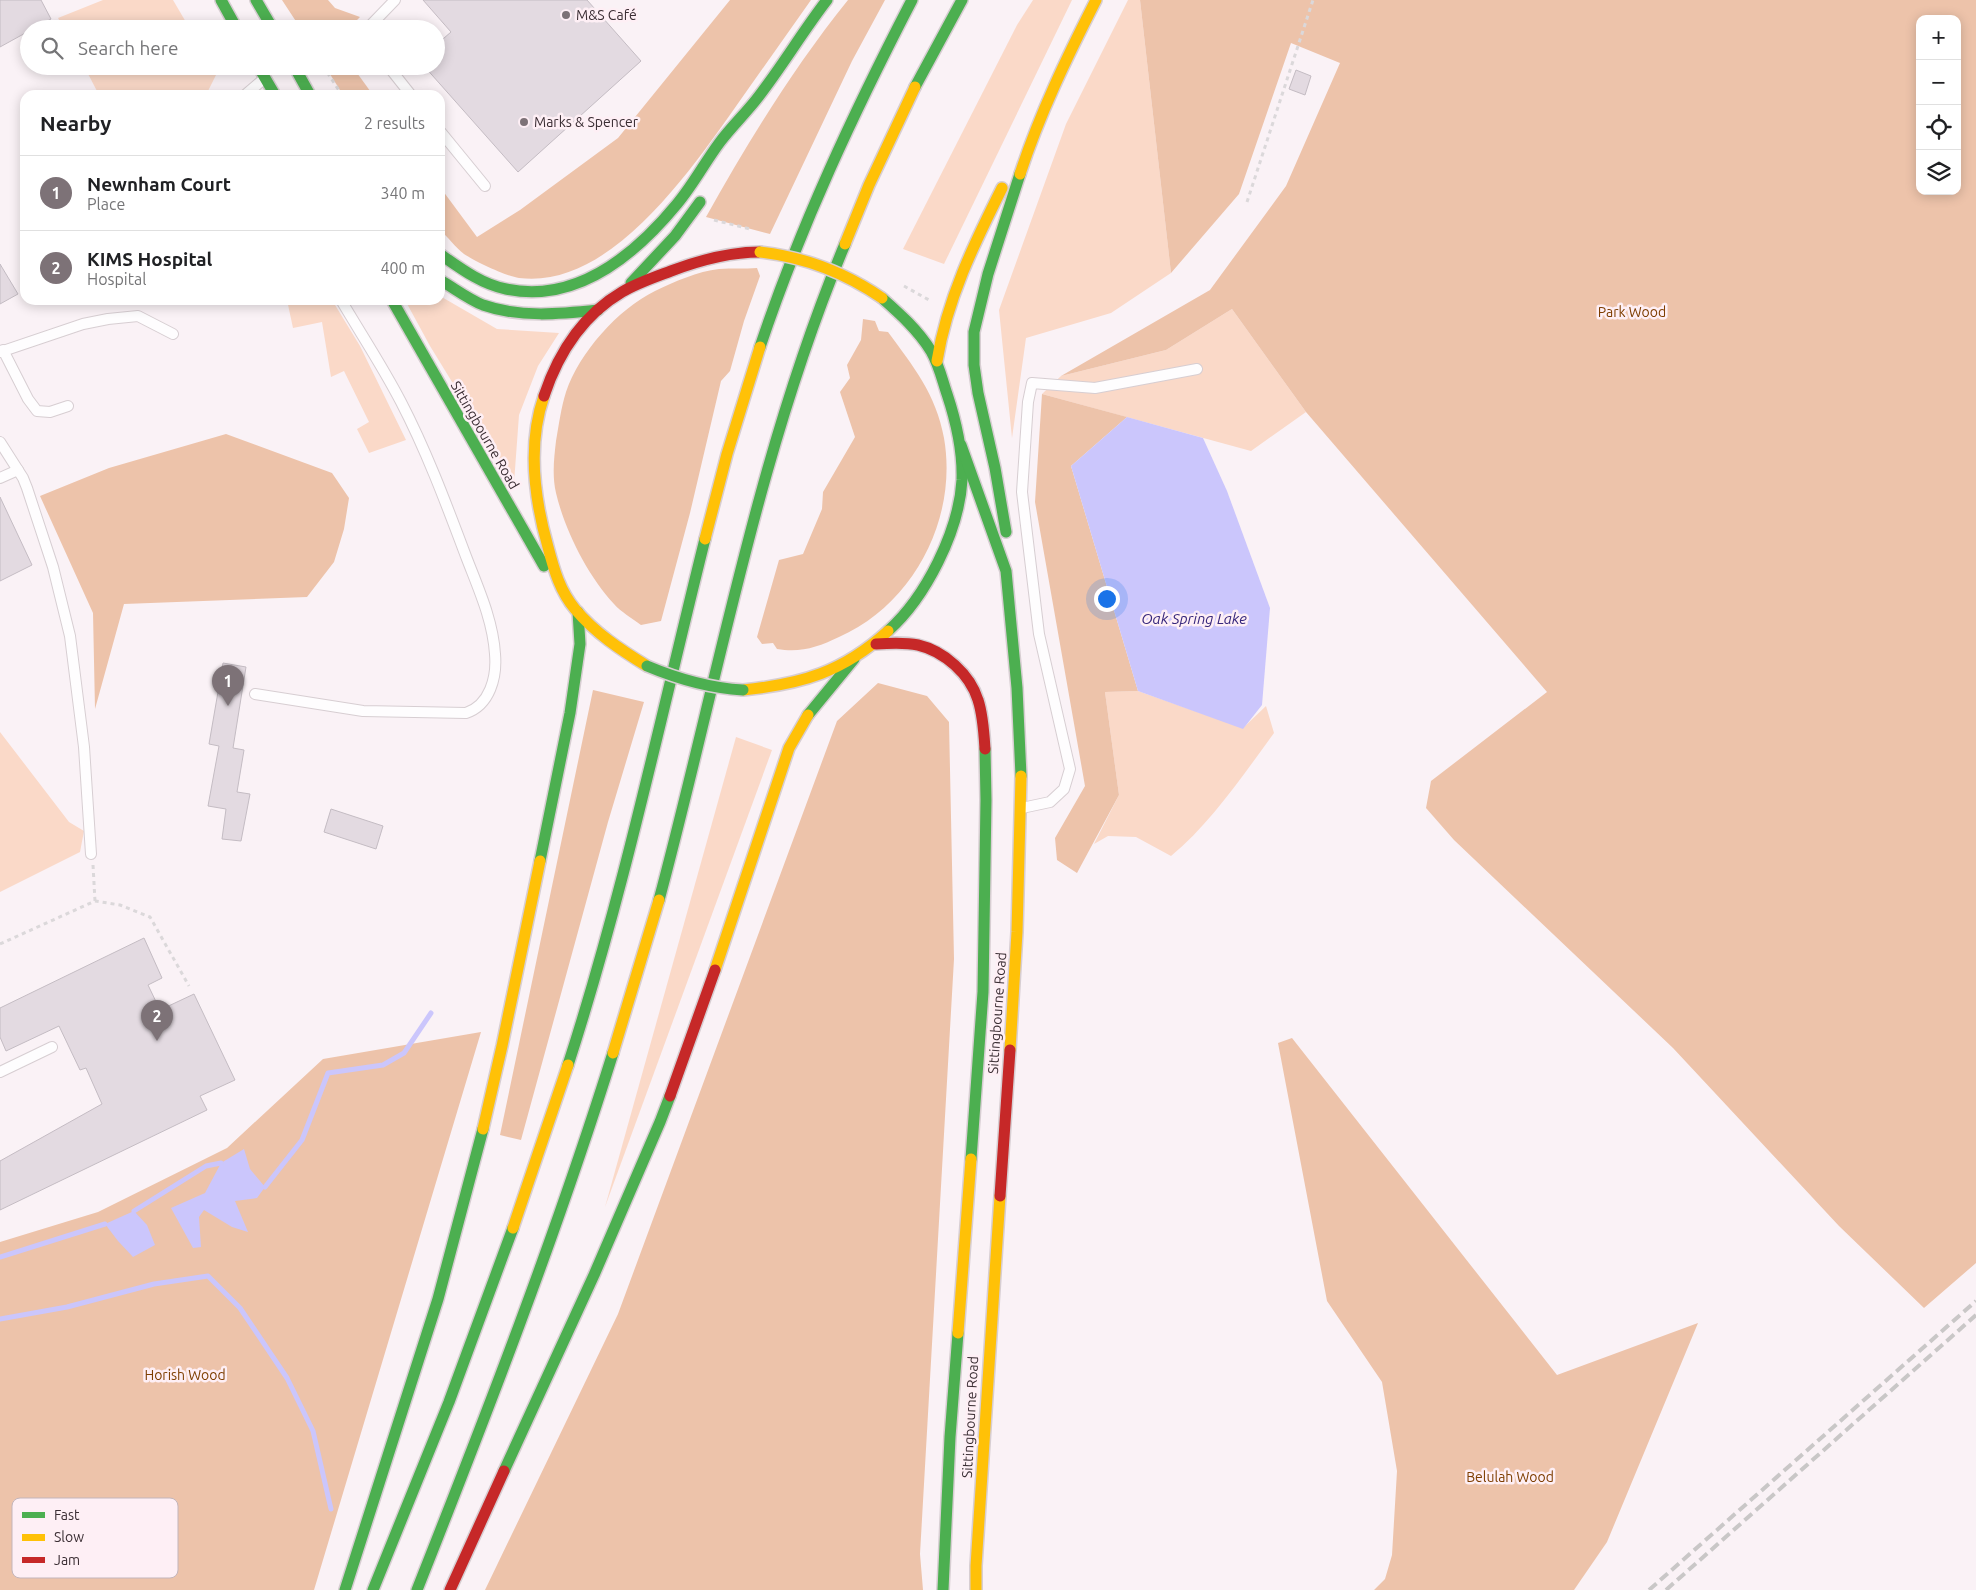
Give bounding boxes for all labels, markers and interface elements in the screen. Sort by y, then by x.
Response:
place label: M&S Café [576,7,637,23]
marker: M&S Café [560,9,572,21]
map controls [1916,15,1961,195]
button: + [1916,15,1961,60]
search box [20,20,445,75]
icon: search [38,34,66,62]
text: Search here [78,37,178,59]
button: − [1916,60,1961,105]
button: locate [1916,105,1961,150]
text: Nearby [40,111,111,135]
text: 2 results [364,114,425,132]
place label: Marks & Spencer [534,114,639,130]
marker: Marks & Spencer [518,116,530,128]
button: layers [1916,150,1961,195]
text: Newnham Court [87,173,231,195]
text: 1 [51,184,61,202]
text: 340 m [380,184,425,202]
text: Place [87,195,125,213]
text: KIMS Hospital [87,248,212,270]
text: 2 [51,259,61,277]
text: 400 m [380,259,425,277]
text: Hospital [87,270,146,288]
park label: Park Wood [1598,304,1666,320]
street label: Sittingbourne Road [448,378,522,492]
your location [1094,586,1120,612]
water label: Oak Spring Lake [1141,610,1247,627]
pin: 1 [212,665,244,706]
street label: Sittingbourne Road [985,952,1009,1074]
pin: 2 [141,1000,173,1041]
street label: Sittingbourne Road [959,1356,981,1478]
park label: Horish Wood [144,1367,226,1383]
park label: Belulah Wood [1466,1469,1554,1485]
legend [12,1498,178,1578]
text: Fast [54,1507,80,1523]
text: Slow [54,1529,84,1545]
text: Jam [54,1552,80,1568]

